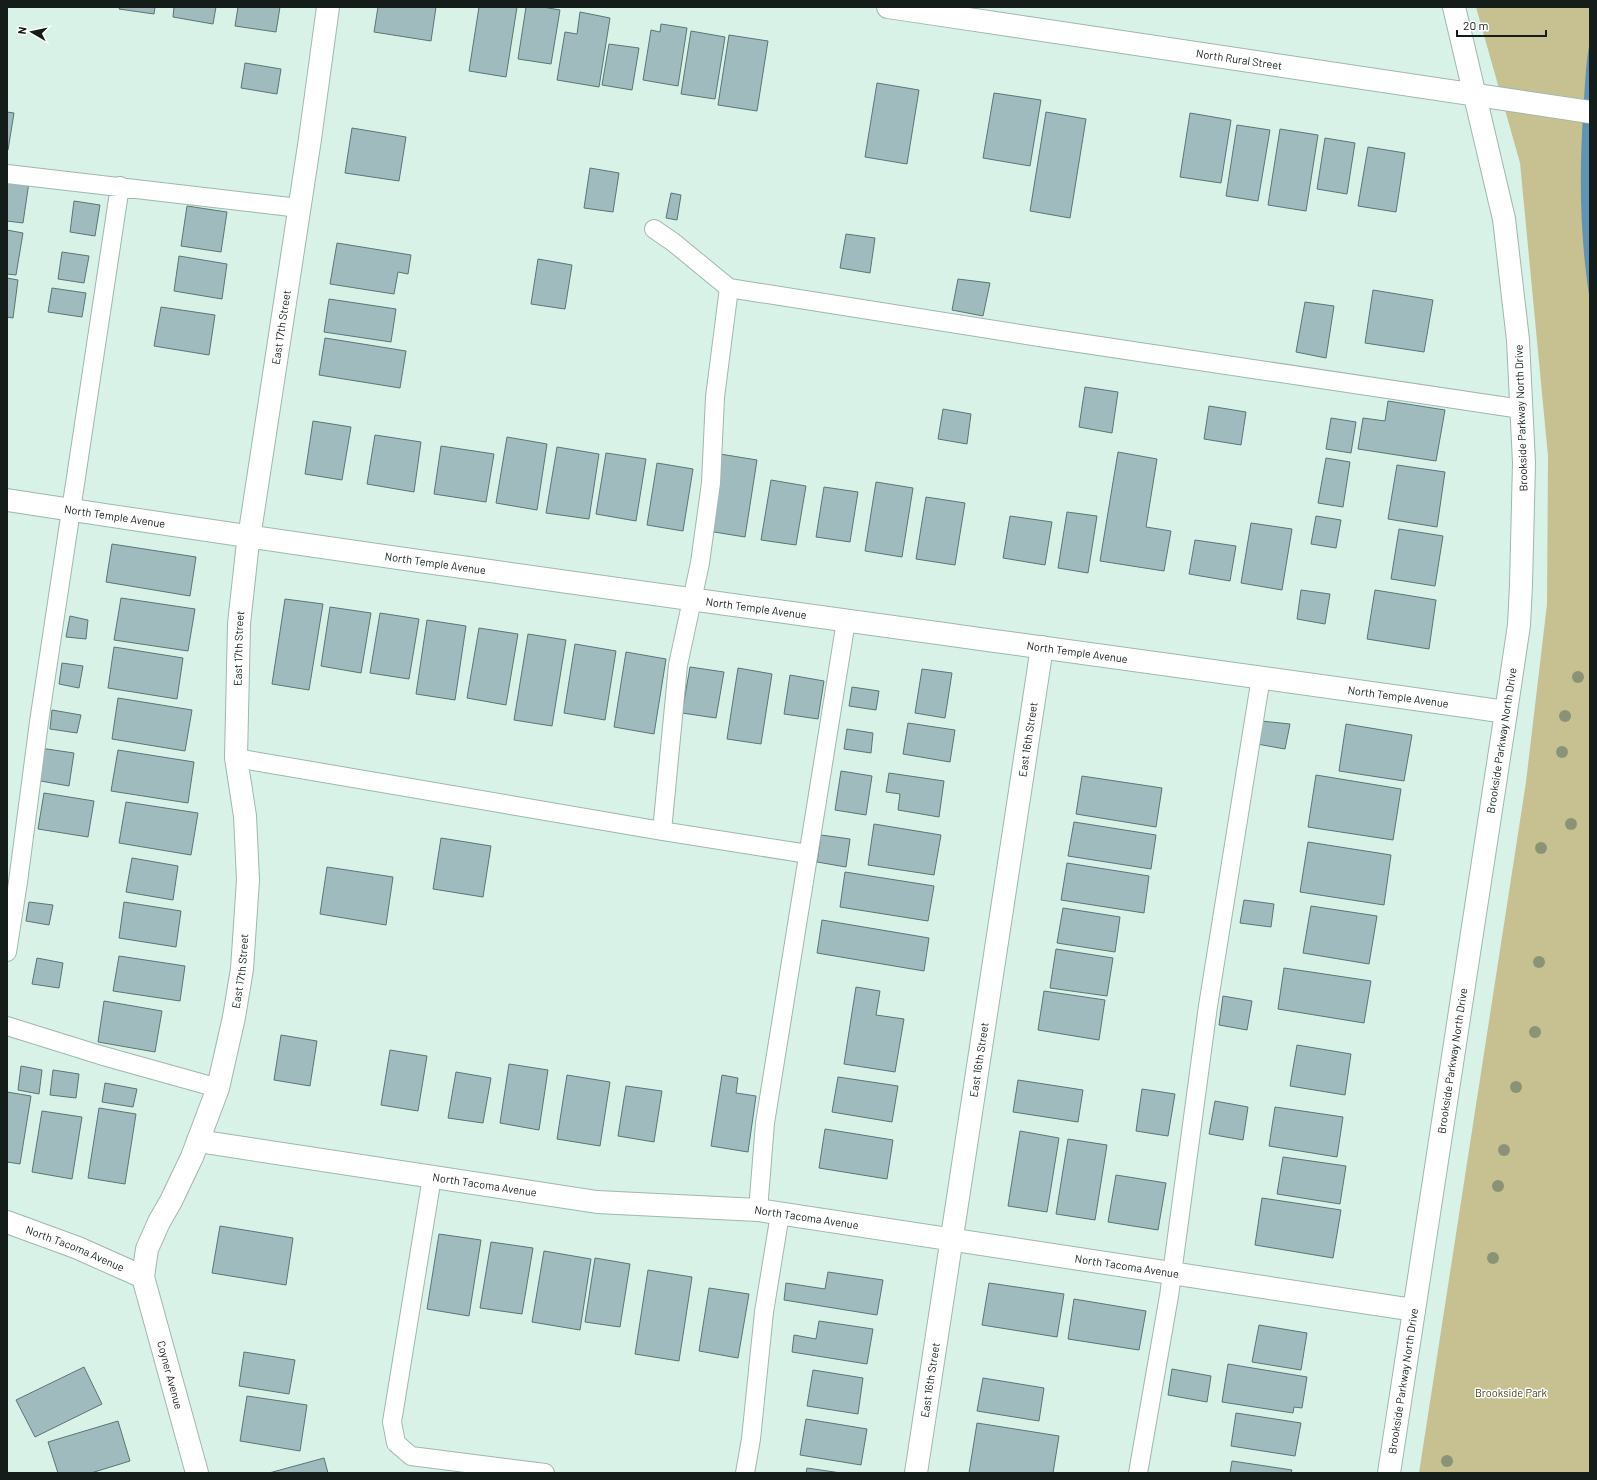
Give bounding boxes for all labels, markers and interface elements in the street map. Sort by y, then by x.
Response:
north arrow [12,12,52,52]
scale bar [1457,12,1546,38]
text: 20 m [1463,18,1489,32]
text: N [15,26,29,35]
street label: North Rural Street [1195,46,1283,72]
street label: East 17th Street [269,289,293,365]
street label: Brookside Parkway North Drive [1511,344,1530,492]
street label: North Temple Avenue [63,502,166,530]
street label: North Temple Avenue [384,549,487,576]
street label: North Temple Avenue [705,594,808,621]
street label: East 17th Street [231,610,246,686]
street label: North Temple Avenue [1026,638,1129,665]
street label: Brookside Parkway North Drive [1484,667,1519,814]
street label: North Temple Avenue [1347,683,1450,710]
street label: East 16th Street [1015,701,1040,778]
street label: East 17th Street [229,933,250,1009]
street label: Brookside Parkway North Drive [1434,987,1469,1134]
street label: East 16th Street [966,1021,991,1098]
street label: North Tacoma Avenue [432,1170,538,1199]
street label: North Tacoma Avenue [754,1203,860,1231]
street label: North Tacoma Avenue [24,1222,127,1274]
street label: North Tacoma Avenue [1074,1251,1180,1280]
street label: Brookside Parkway North Drive [1385,1307,1420,1455]
street label: Coyner Avenue [155,1339,186,1411]
street label: East 16th Street [918,1342,942,1418]
park label: Brookside Park [1475,1386,1548,1399]

